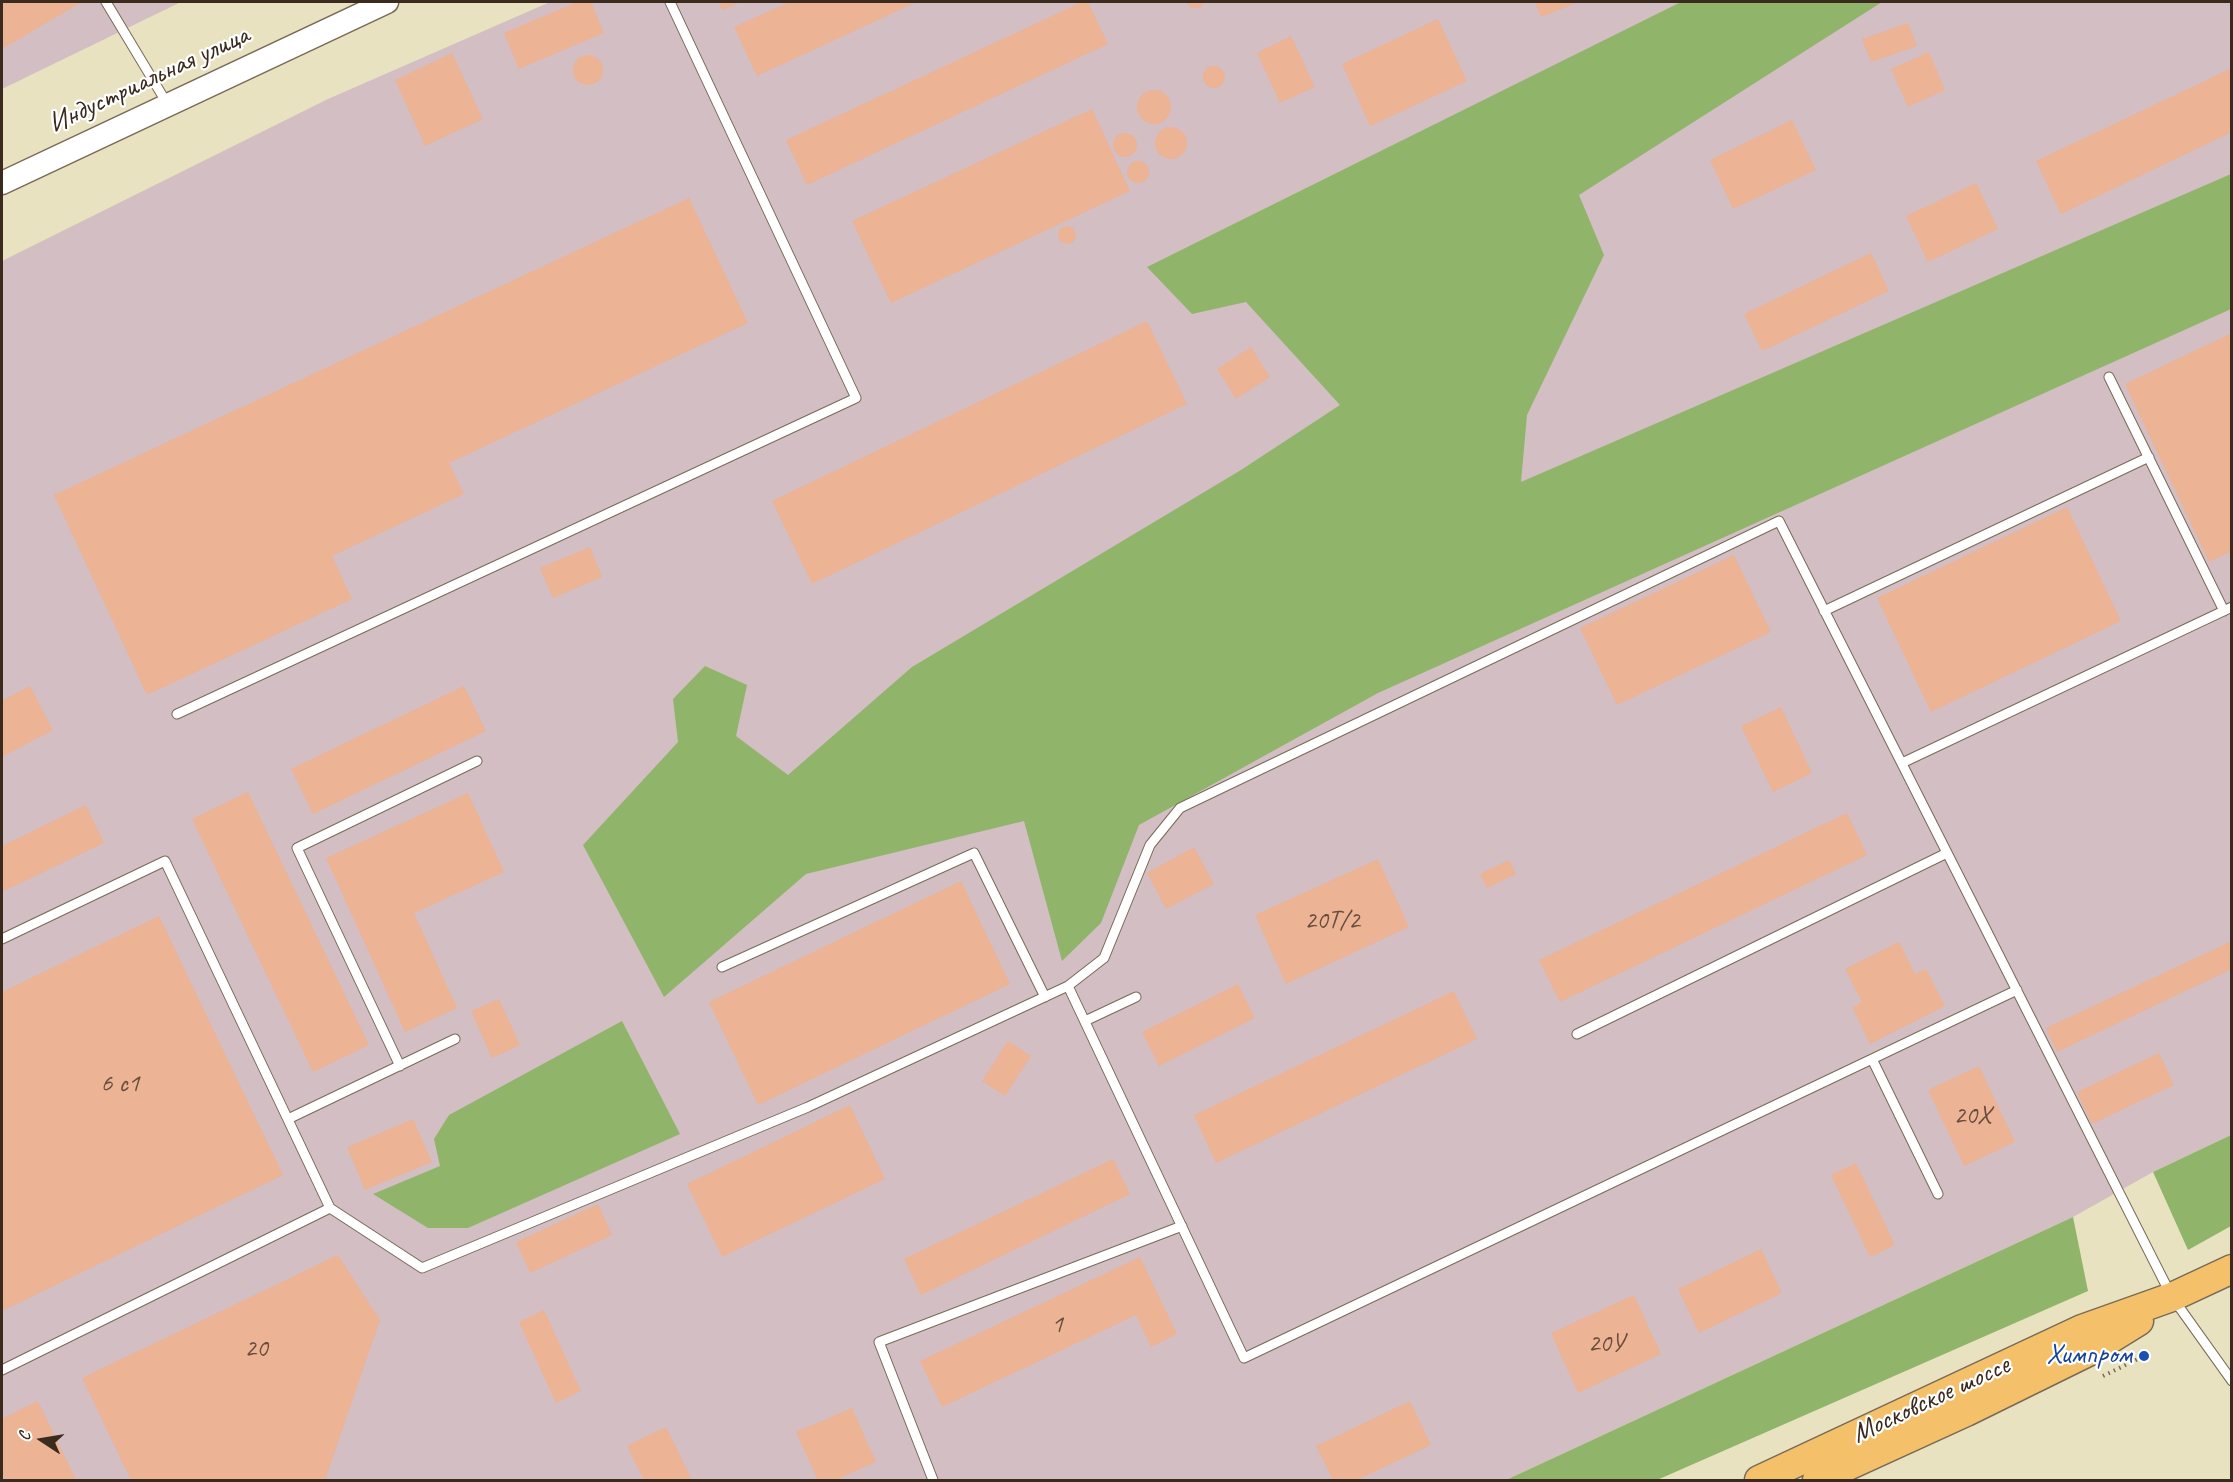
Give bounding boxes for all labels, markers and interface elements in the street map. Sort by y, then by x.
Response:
street label: Индустриальная улица [43,19,255,141]
house number: 20Т/2 [1304,905,1360,937]
house number: 6 с1 [101,1068,139,1100]
house number: 20Х [1953,1100,1991,1132]
house number: 1 [1051,1309,1063,1341]
house number: 20У [1588,1328,1624,1360]
house number: 20 [244,1333,268,1365]
place label: Химпром [2046,1339,2132,1373]
street label: Московское шоссе [1847,1349,2015,1451]
marker: Химпром [2137,1349,2151,1363]
north arrow [12,1410,72,1470]
text: С [14,1430,35,1442]

